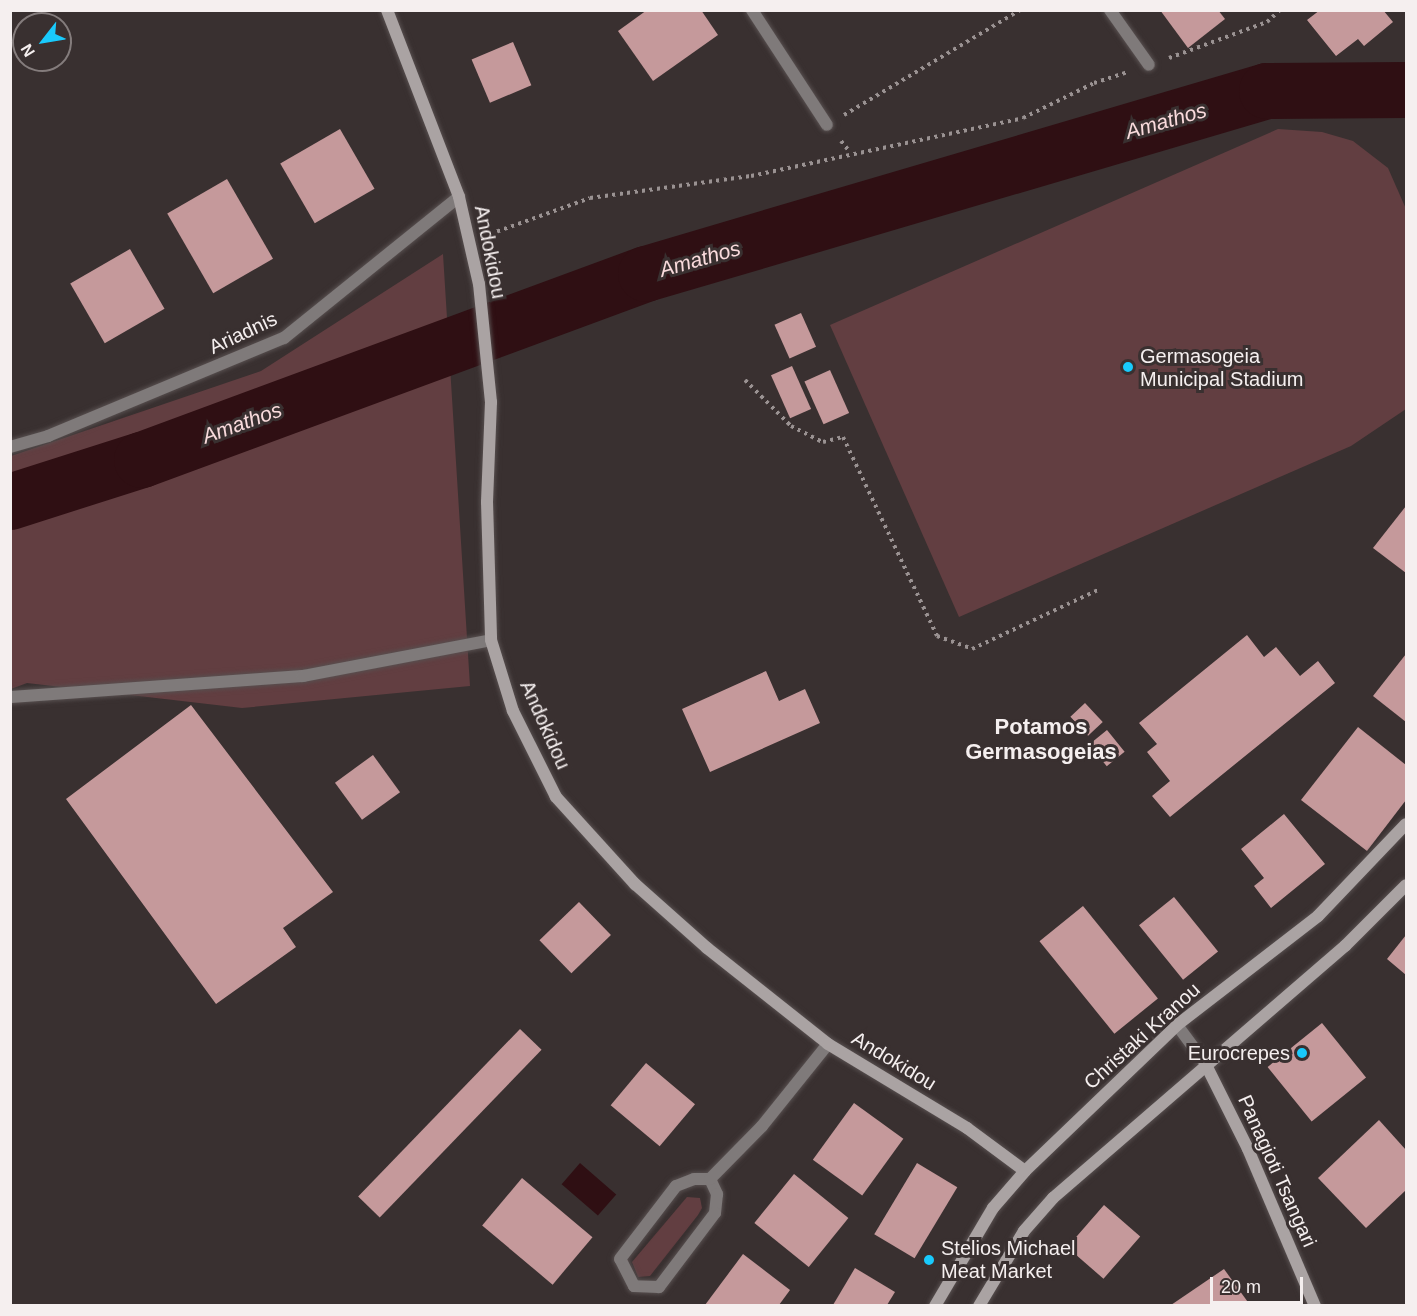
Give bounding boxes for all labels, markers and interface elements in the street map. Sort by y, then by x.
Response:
north arrow [12,12,72,72]
text: N [18,41,38,60]
water label: Amathos [1123,97,1209,145]
street label: Andokidou [469,203,511,301]
water label: Amathos [657,235,743,283]
street label: Ariadnis [205,307,281,359]
place label: Germasogeia Municipal Stadium [1140,344,1303,391]
marker: Germasogeia Municipal Stadium [1121,360,1135,374]
water label: Amathos [199,397,285,449]
street label: Andokidou [515,677,575,773]
district label: Potamos Germasogeias [965,713,1117,764]
street label: Christaki Kranou [1079,978,1205,1094]
street label: Andokidou [847,1026,941,1096]
place label: Eurocrepes [1188,1041,1290,1065]
marker: Eurocrepes [1295,1046,1309,1060]
street label: Panagioti Tsangari [1233,1091,1321,1251]
place label: Stelios Michael Meat Market [941,1236,1076,1283]
marker: Stelios Michael Meat Market [922,1253,936,1267]
scale bar [1213,1265,1306,1303]
text: 20 m [1221,1277,1261,1297]

